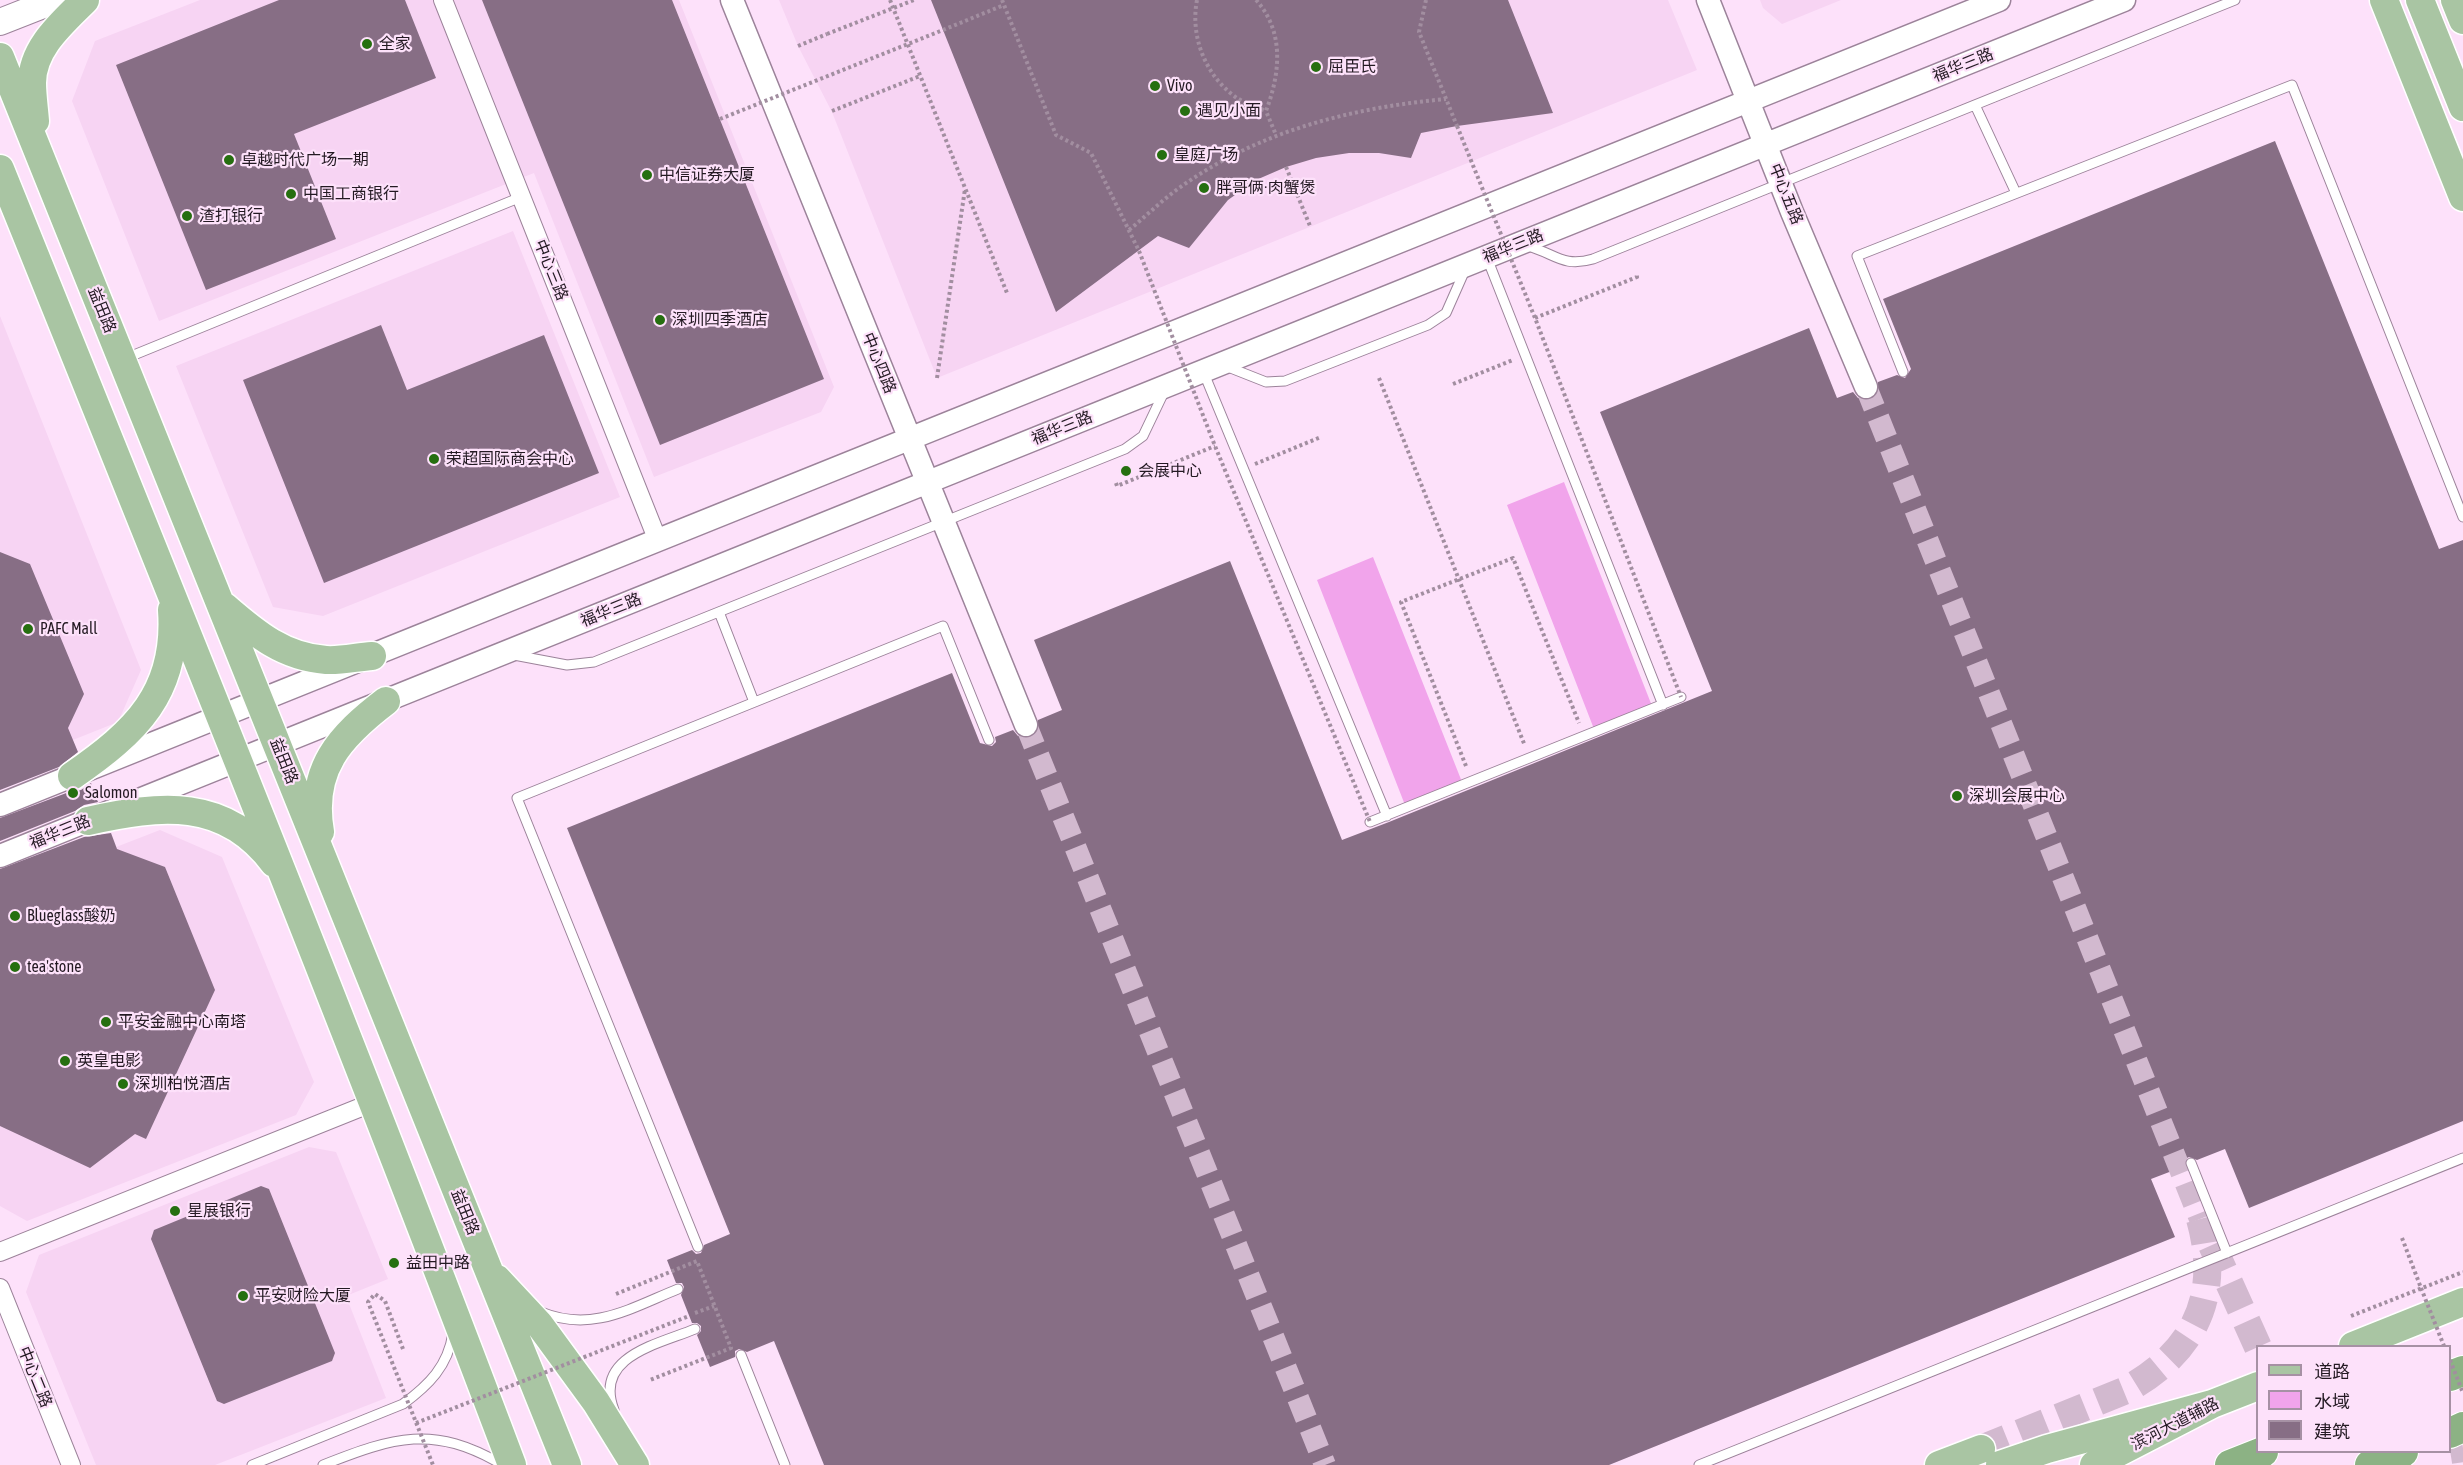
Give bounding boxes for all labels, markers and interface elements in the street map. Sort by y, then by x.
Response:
place label: 全家 [379,34,411,54]
marker: 全家 [360,37,374,51]
street label: 福华三路 [1930,44,1996,86]
place label: 屈臣氏 [1328,57,1376,77]
marker: 屈臣氏 [1309,60,1323,74]
place label: Vivo [1167,76,1192,96]
marker: Vivo [1148,79,1162,93]
place label: 遇见小面 [1197,101,1261,121]
marker: 遇见小面 [1178,104,1192,118]
place label: 皇庭广场 [1174,145,1238,165]
marker: 皇庭广场 [1155,148,1169,162]
place label: 卓越时代广场一期 [241,150,369,170]
marker: 卓越时代广场一期 [222,153,236,167]
street label: 中心五路 [1765,161,1807,227]
place label: 中信证券大厦 [659,165,755,185]
marker: 中信证券大厦 [640,168,654,182]
place label: 胖哥俩·肉蟹煲 [1216,178,1315,198]
marker: 胖哥俩·肉蟹煲 [1197,181,1211,195]
place label: 中国工商银行 [303,184,399,204]
marker: 中国工商银行 [284,187,298,201]
place label: 渣打银行 [199,206,263,226]
marker: 渣打银行 [180,209,194,223]
street label: 福华三路 [1480,225,1546,267]
street label: 中心三路 [530,237,572,303]
street label: 益田路 [84,284,120,336]
place label: 深圳四季酒店 [672,310,768,330]
marker: 深圳四季酒店 [653,313,667,327]
street label: 中心四路 [858,330,900,396]
street label: 福华三路 [1029,407,1095,449]
place label: 荣超国际商会中心 [446,449,574,469]
marker: 荣超国际商会中心 [427,452,441,466]
place label: 会展中心 [1138,461,1202,481]
marker: 会展中心 [1119,464,1133,478]
street label: 福华三路 [578,589,644,631]
place label: PAFC Mall [40,619,98,639]
marker: PAFC Mall [21,622,35,636]
street label: 益田路 [266,735,302,787]
place label: Salomon [85,783,138,803]
marker: Salomon [66,786,80,800]
place label: 深圳会展中心 [1969,786,2065,806]
marker: 深圳会展中心 [1950,789,1964,803]
street label: 福华三路 [27,811,93,853]
place label: Blueglass酸奶 [27,906,116,926]
marker: Blueglass酸奶 [8,909,22,923]
place label: tea'stone [27,957,81,977]
marker: tea'stone [8,960,22,974]
place label: 平安金融中心南塔 [118,1012,246,1032]
marker: 平安金融中心南塔 [99,1015,113,1029]
place label: 英皇电影 [77,1051,141,1071]
marker: 英皇电影 [58,1054,72,1068]
place label: 深圳柏悦酒店 [135,1074,231,1094]
marker: 深圳柏悦酒店 [116,1077,130,1091]
street label: 益田路 [447,1186,483,1238]
place label: 星展银行 [187,1201,251,1221]
marker: 星展银行 [168,1204,182,1218]
place label: 益田中路 [406,1253,470,1273]
marker: 益田中路 [387,1256,401,1270]
place label: 平安财险大厦 [255,1286,351,1306]
marker: 平安财险大厦 [236,1289,250,1303]
street label: 中心二路 [14,1344,56,1410]
legend [2256,1345,2451,1453]
text: 道路 [2314,1361,2350,1382]
text: 水域 [2314,1391,2350,1412]
street label: 滨河大道辅路 [2128,1394,2222,1454]
text: 建筑 [2314,1421,2350,1442]

